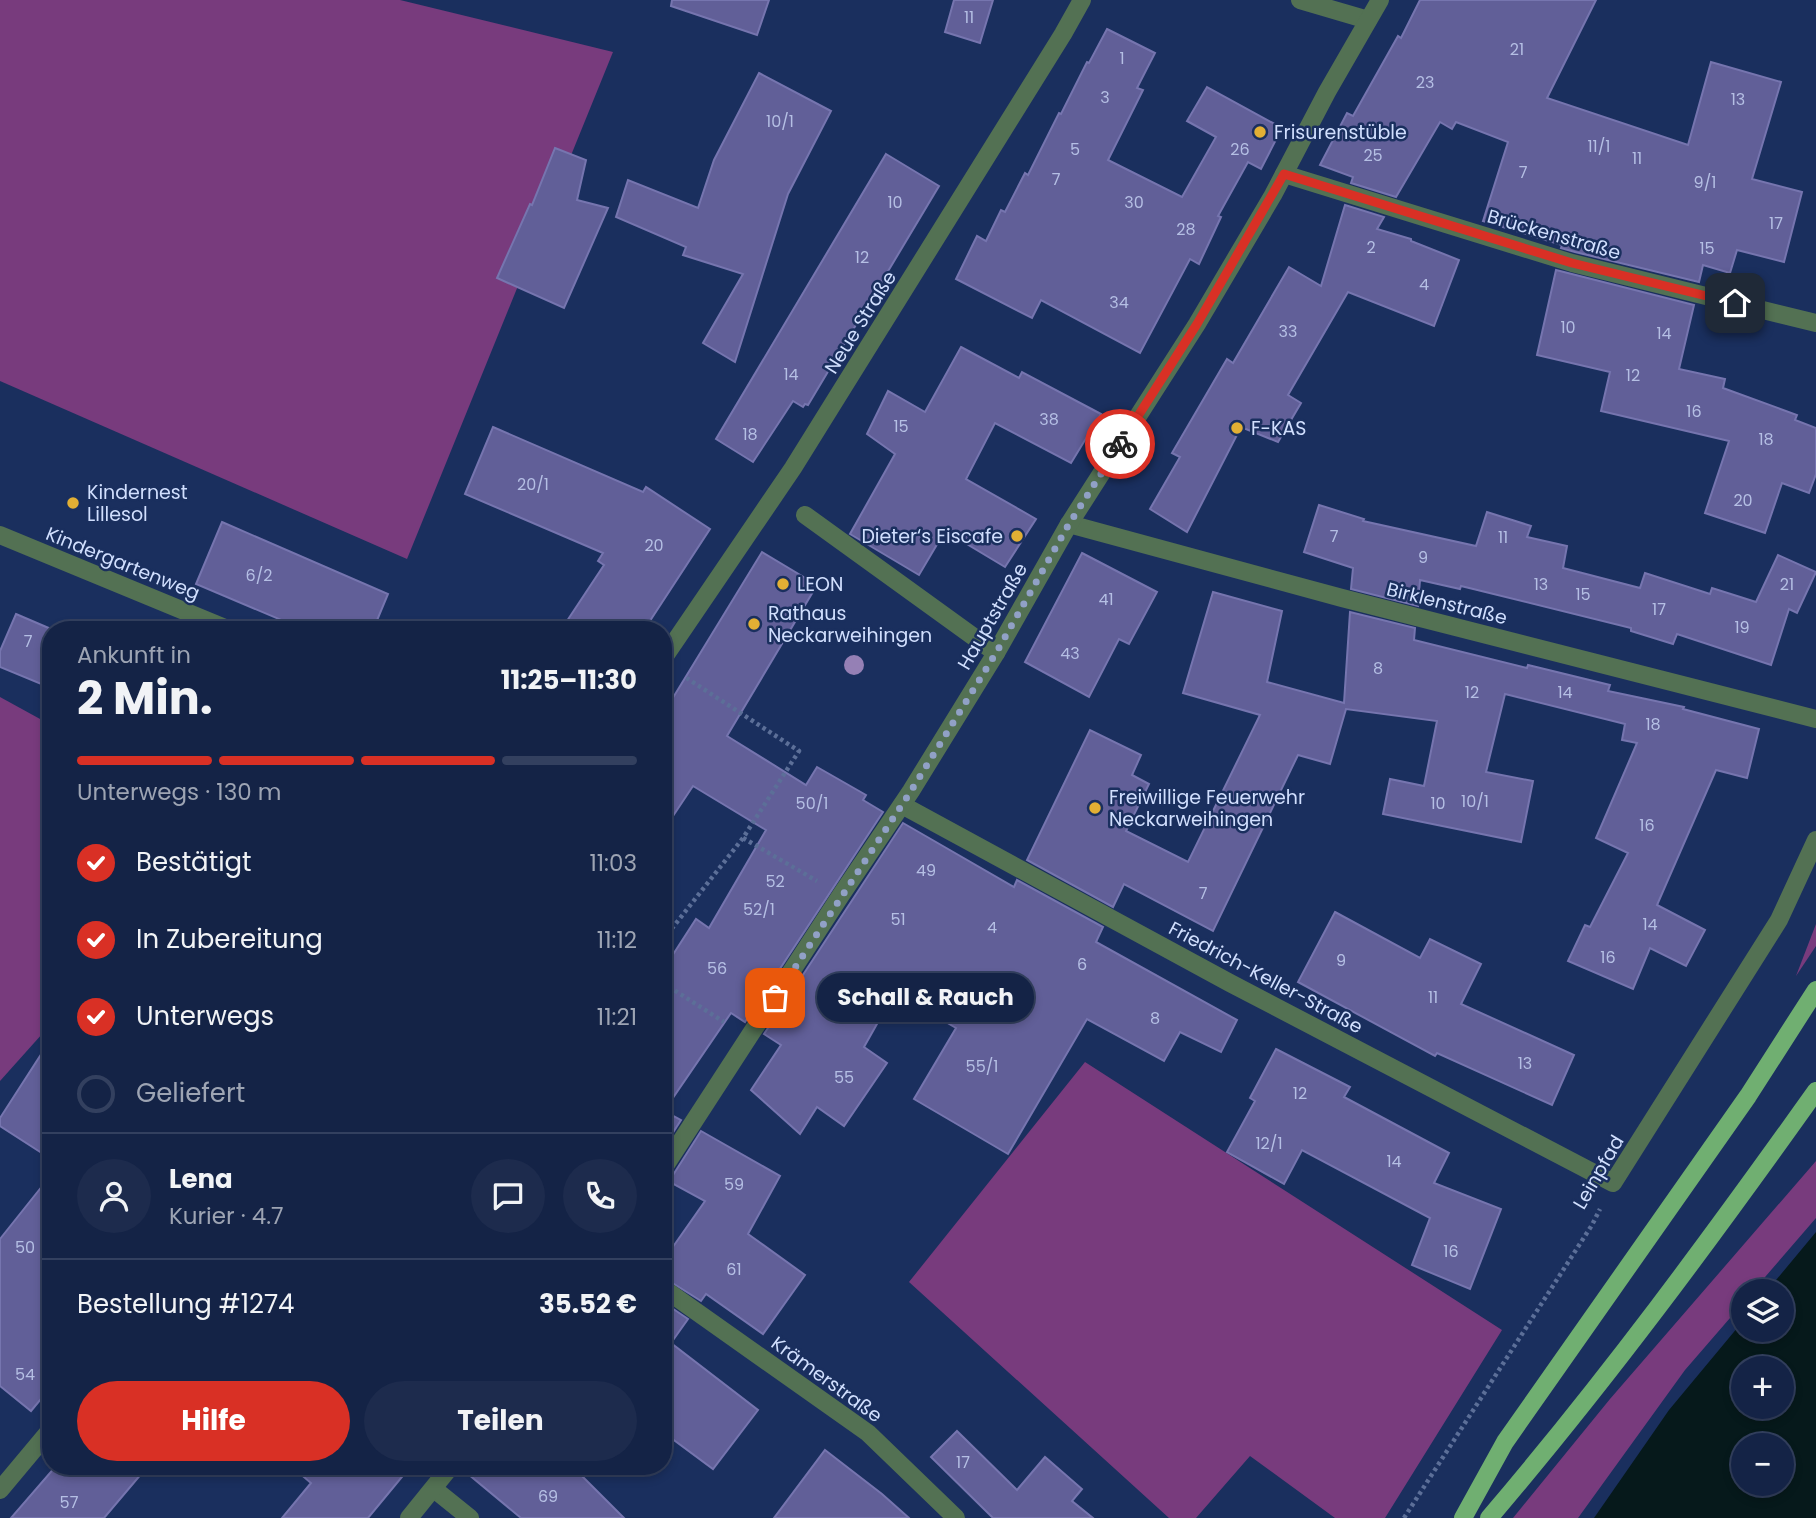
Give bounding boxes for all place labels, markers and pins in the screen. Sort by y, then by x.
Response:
place label: Frisurenstüble [1274,119,1407,146]
marker: Frisurenstüble [1252,124,1268,140]
pin [1705,273,1765,333]
place label: F-KAS [1251,415,1306,442]
marker: F-KAS [1229,420,1245,436]
place label: Kindernest Lillesol [87,479,188,528]
marker: Kindernest Lillesol [65,495,81,511]
place label: Dieter‘s Eiscafe [861,523,1003,550]
marker: Dieter‘s Eiscafe [1009,528,1025,544]
place label: LEON [797,571,843,598]
marker: LEON [775,576,791,592]
place label: Rathaus Neckarweihingen [768,600,932,649]
marker: Rathaus Neckarweihingen [746,616,762,632]
place label: Freiwillige Feuerwehr Neckarweihingen [1109,784,1305,833]
marker: Freiwillige Feuerwehr Neckarweihingen [1087,800,1103,816]
pin [745,968,805,1028]
callout: Schall & Rauch [817,974,1034,1023]

